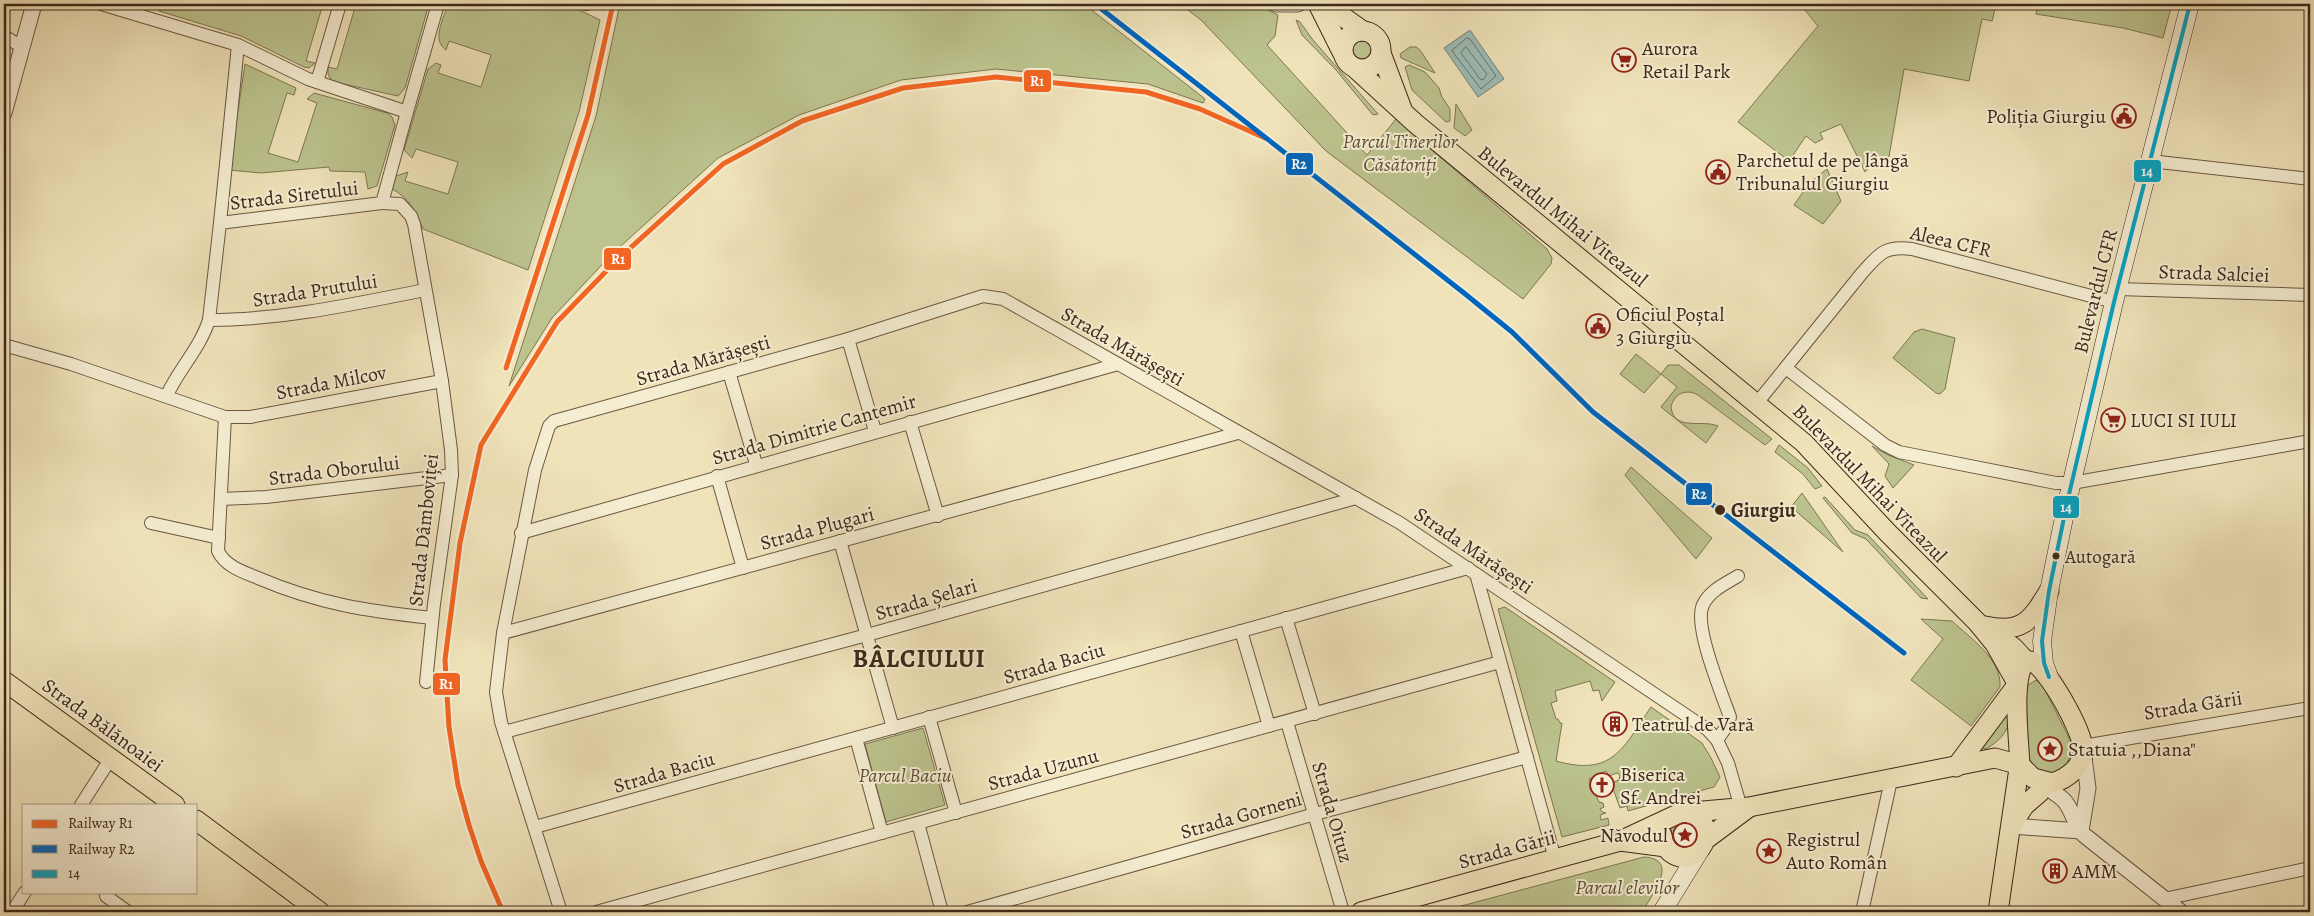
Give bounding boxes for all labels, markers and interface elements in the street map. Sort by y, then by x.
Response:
place label: Aurora Retail Park [1641,35,1731,85]
supermarket icon: Aurora Retail Park [1611,47,1637,73]
line badge: R1 [1023,69,1052,93]
text: R1 [1030,72,1044,91]
place label: Poliția Giurgiu [1986,103,2106,130]
public building icon: Poliția Giurgiu [2111,103,2137,129]
park label: Parcul Tinerilor Căsătoriți [1342,128,1459,178]
street label: Bulevardul Mihai Viteazul [1472,139,1653,293]
place label: Parchetul de pe lângă Tribunalul Giurgiu [1736,147,1910,197]
line badge: R2 [1285,152,1314,176]
text: R2 [1291,155,1307,174]
public building icon: Parchetul de pe lângă Tribunalul Giurgiu [1705,159,1731,185]
line badge: 14 [2133,159,2162,183]
text: 14 [2141,162,2153,181]
street label: Strada Siretului [228,174,360,217]
street label: Aleea CFR [1907,219,1995,264]
street label: Bulevardul CFR [2067,225,2124,356]
line badge: R1 [603,247,632,271]
text: R1 [611,250,625,269]
street label: Strada Salciei [2158,258,2270,289]
street label: Strada Prutului [251,267,379,314]
street label: Strada Mărășești [1056,300,1189,393]
place label: Oficiul Poștal 3 Giurgiu [1616,301,1724,351]
public building icon: Oficiul Poștal 3 Giurgiu [1585,313,1611,339]
street label: Strada Mărășești [633,328,773,392]
street label: Strada Milcov [274,358,390,406]
street label: Strada Dimitrie Cantemir [709,387,920,472]
street label: Bulevardul Mihai Viteazul [1787,398,1953,569]
supermarket icon: LUCI SI IULI [2100,407,2126,433]
place label: LUCI SI IULI [2130,407,2237,434]
street label: Strada Oborului [267,449,401,492]
street label: Strada Dâmboviței [402,452,445,608]
line badge: R2 [1685,482,1713,506]
text: R2 [1691,485,1707,504]
line badge: 14 [2052,495,2080,519]
place label: Giurgiu [1731,497,1796,524]
text: 14 [2060,498,2072,517]
street label: Strada Plugari [757,500,877,557]
street label: Strada Mărășești [1409,501,1539,600]
marker: Giurgiu [1713,503,1727,517]
place label: Autogară [2064,544,2136,570]
marker: Autogară [2051,551,2061,561]
street label: Strada Șelari [872,572,980,627]
street label: Strada Baciu [1000,636,1108,691]
district label: BÂLCIULUI [852,642,986,676]
street label: Strada Bălănoaiei [37,672,169,779]
line badge: R1 [432,672,461,696]
text: R1 [439,675,453,694]
street label: Strada Gării [2142,684,2244,727]
building icon: Teatrul de Vară [1602,711,1628,737]
place label: Teatrul de Vară [1632,711,1755,738]
place icon: Statuia ,,Diana" [2037,736,2063,762]
place label: Statuia ,,Diana" [2068,736,2196,763]
street label: Strada Uzunu [985,742,1102,797]
street label: Strada Baciu [610,745,718,800]
street label: Strada Oituz [1305,758,1360,866]
place label: Biserica Sf. Andrei [1620,761,1701,811]
park label: Parcul Baciu [859,762,952,789]
church icon: Biserica Sf. Andrei [1589,772,1615,798]
street label: Strada Gorneni [1177,785,1305,846]
legend [22,804,198,894]
text: Railway R1 [68,813,133,833]
place label: Năvodul [1600,822,1668,849]
place icon: Năvodul [1672,822,1698,848]
street label: Strada Gării [1456,824,1559,875]
place label: Registrul Auto Român [1785,826,1887,876]
place icon: Registrul Auto Român [1756,838,1782,864]
text: Railway R2 [68,839,135,859]
building icon: AMM [2042,858,2068,884]
place label: AMM [2071,858,2118,885]
text: 14 [68,863,80,883]
park label: Parcul elevilor [1575,874,1680,901]

